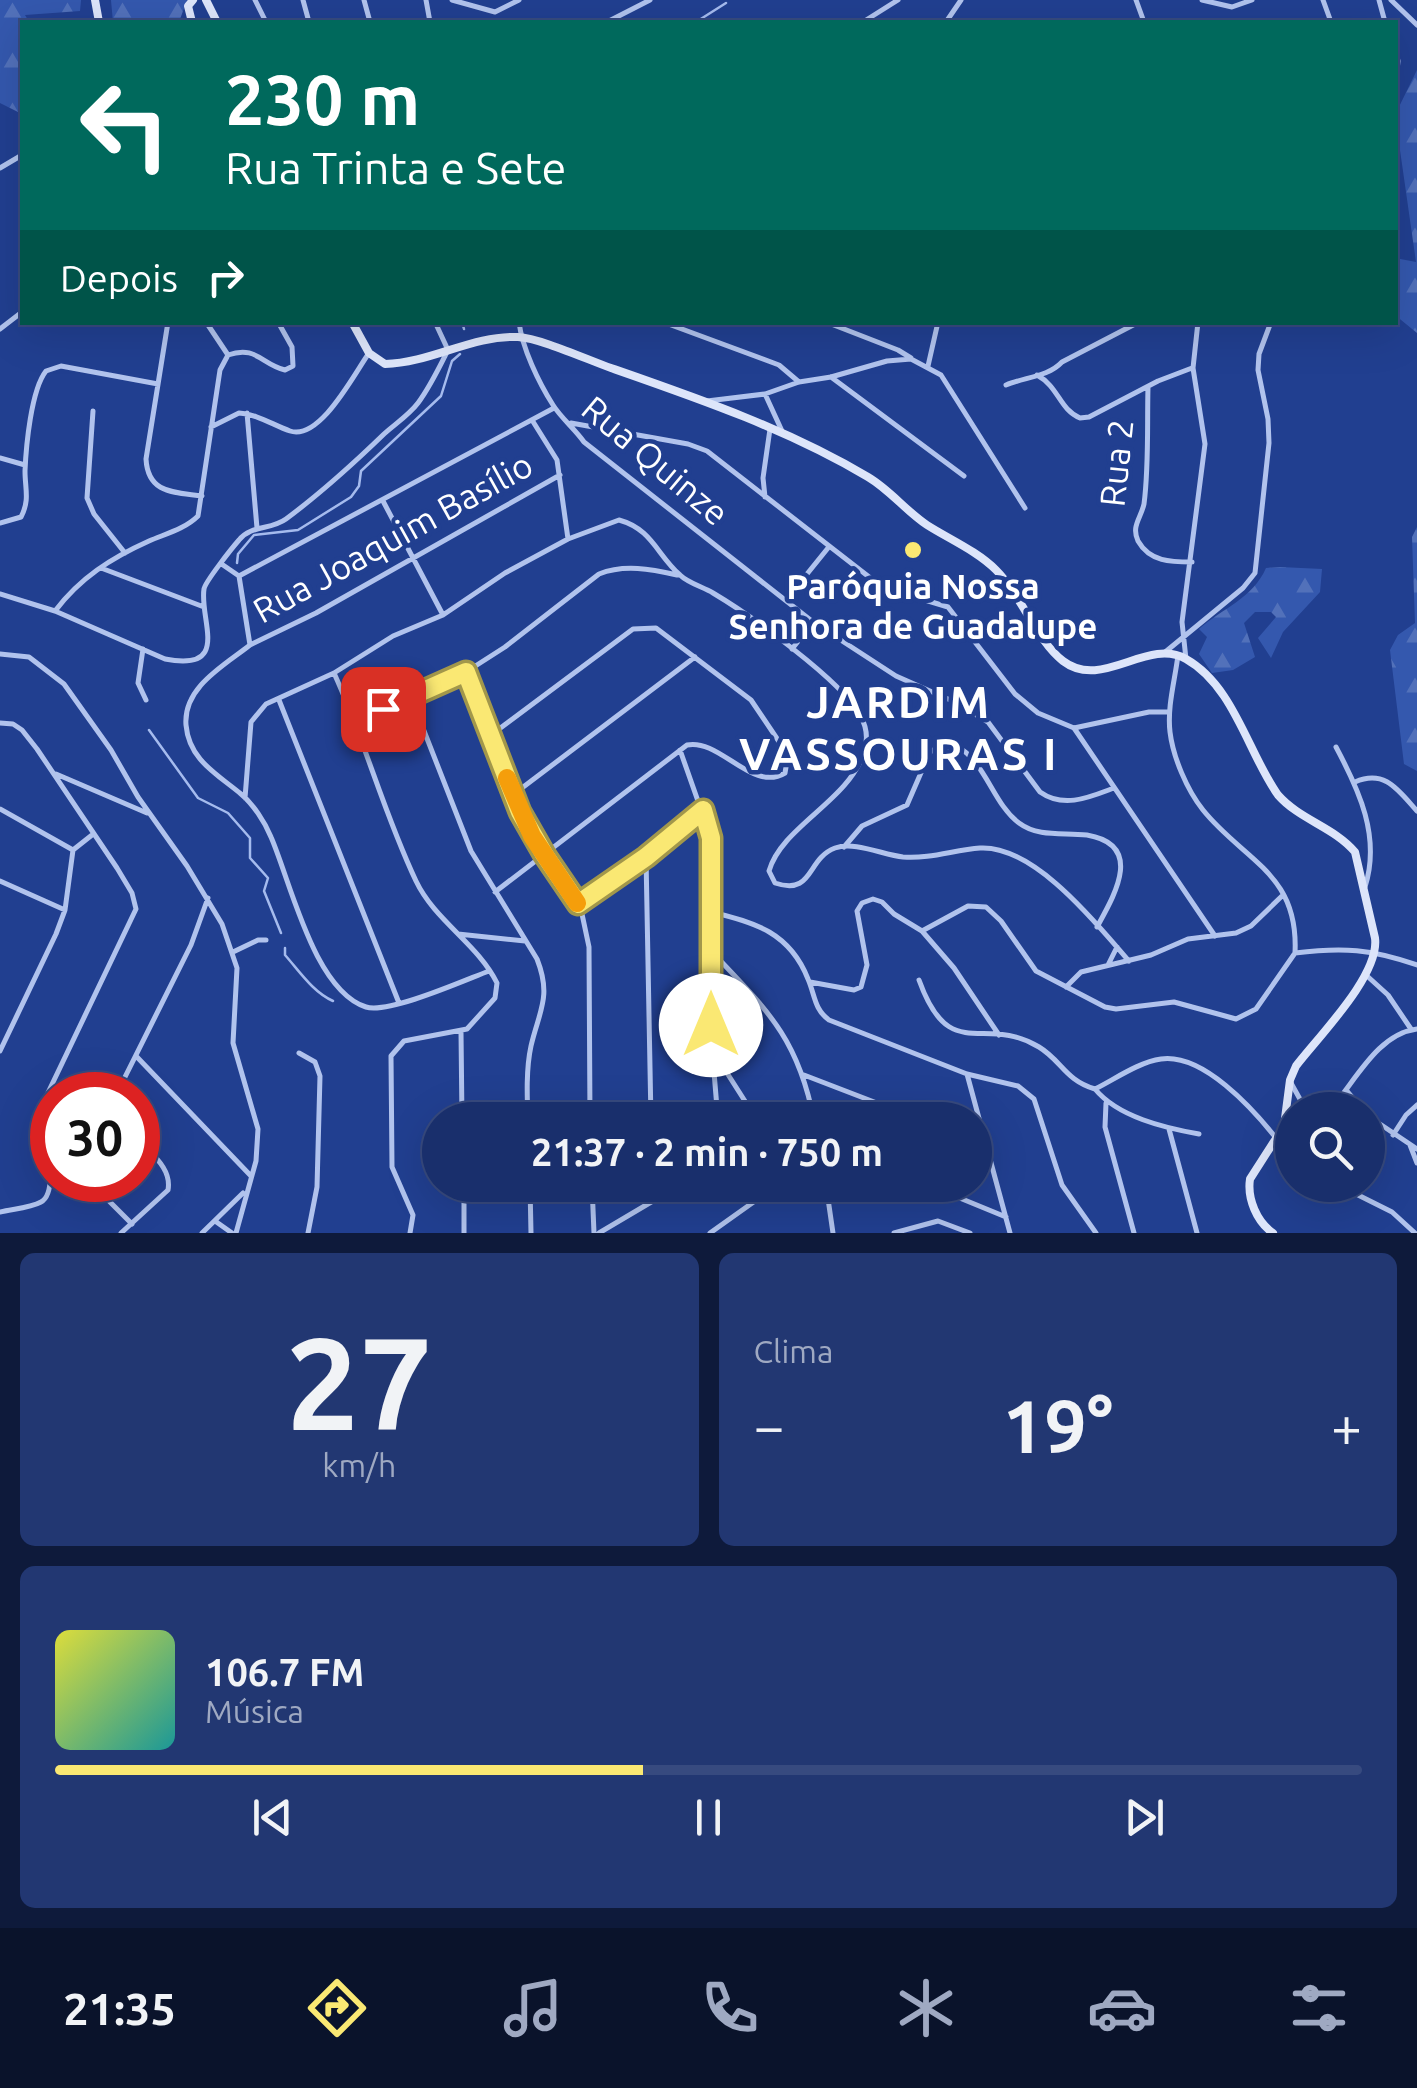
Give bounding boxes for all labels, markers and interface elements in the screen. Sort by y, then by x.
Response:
icon: left [60,60,190,190]
text: 230 m [225,60,420,138]
text: Rua Trinta e Sete [225,142,566,193]
icon: right [198,250,253,305]
text: Depois [60,257,178,299]
street label: Rua Quinze [574,388,737,533]
street label: Rua 2 [1092,417,1140,509]
street label: Rua Joaquim Basílio [246,444,539,630]
marker: Paróquia Nossa Senhora de Guadalupe [902,539,924,561]
place label: Paróquia Nossa Senhora de Guadalupe [729,566,1097,646]
pin [341,667,426,752]
district label: JARDIM VASSOURAS I [739,676,1059,779]
icon: arrive [356,682,411,737]
position arrow [659,973,763,1077]
speed limit sign: 30 [30,1072,160,1202]
map controls [1275,1092,1385,1202]
button: search [1275,1092,1385,1202]
text: 21:37 · 2 min · 750 m [531,1131,883,1173]
text: 27 [286,1309,433,1455]
text: Clima [754,1333,833,1369]
text: 19° [1002,1383,1113,1467]
text: − [754,1395,785,1456]
text: + [1331,1395,1362,1456]
text: km/h [322,1447,396,1483]
text: 106.7 FM [205,1651,364,1693]
text: Música [205,1693,304,1729]
icon: previous [245,1790,300,1845]
icon: pause [681,1790,736,1845]
icon: next [1117,1790,1172,1845]
icon: directions [302,1973,372,2043]
icon: music [498,1973,568,2043]
icon: phone [695,1973,765,2043]
icon: climate [891,1973,961,2043]
icon: car [1087,1973,1157,2043]
icon: filters [1284,1973,1354,2043]
text: 21:35 [63,1983,176,2034]

